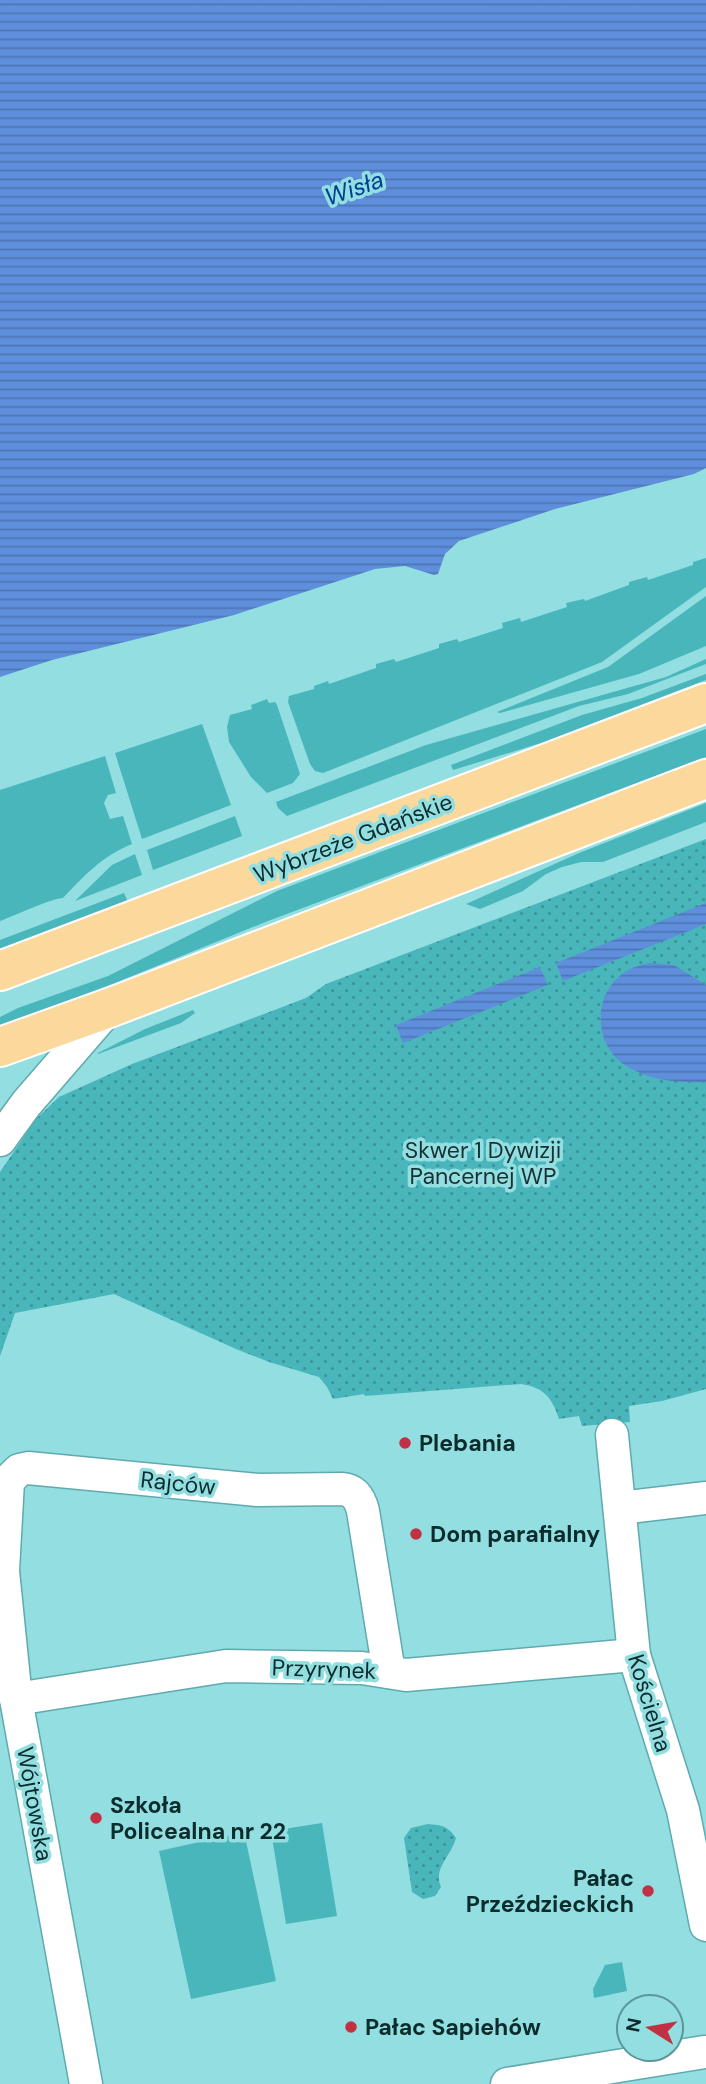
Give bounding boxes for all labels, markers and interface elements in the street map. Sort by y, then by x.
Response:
water label: Wisła [320,164,388,212]
street label: Wybrzeże Gdańskie [249,786,457,890]
park label: Skwer 1 Dywizji Pancernej WP [405,1135,561,1191]
place label: Plebania [419,1428,516,1458]
marker: Plebania [397,1435,413,1451]
street label: Rajców [139,1464,217,1502]
place label: Dom parafialny [430,1519,600,1549]
marker: Dom parafialny [408,1526,424,1542]
street label: Kościelna [621,1651,679,1755]
street label: Przyrynek [271,1652,377,1686]
street label: Wójtowska [10,1745,60,1863]
place label: Szkoła Policealna nr 22 [110,1790,286,1846]
marker: Szkoła Policealna nr 22 [88,1810,104,1826]
place label: Pałac Przeździeckich [466,1863,634,1919]
marker: Pałac Przeździeckich [640,1883,656,1899]
north arrow [615,1993,685,2063]
place label: Pałac Sapiehów [365,2012,541,2042]
text: N [620,2016,647,2034]
marker: Pałac Sapiehów [343,2019,359,2035]

